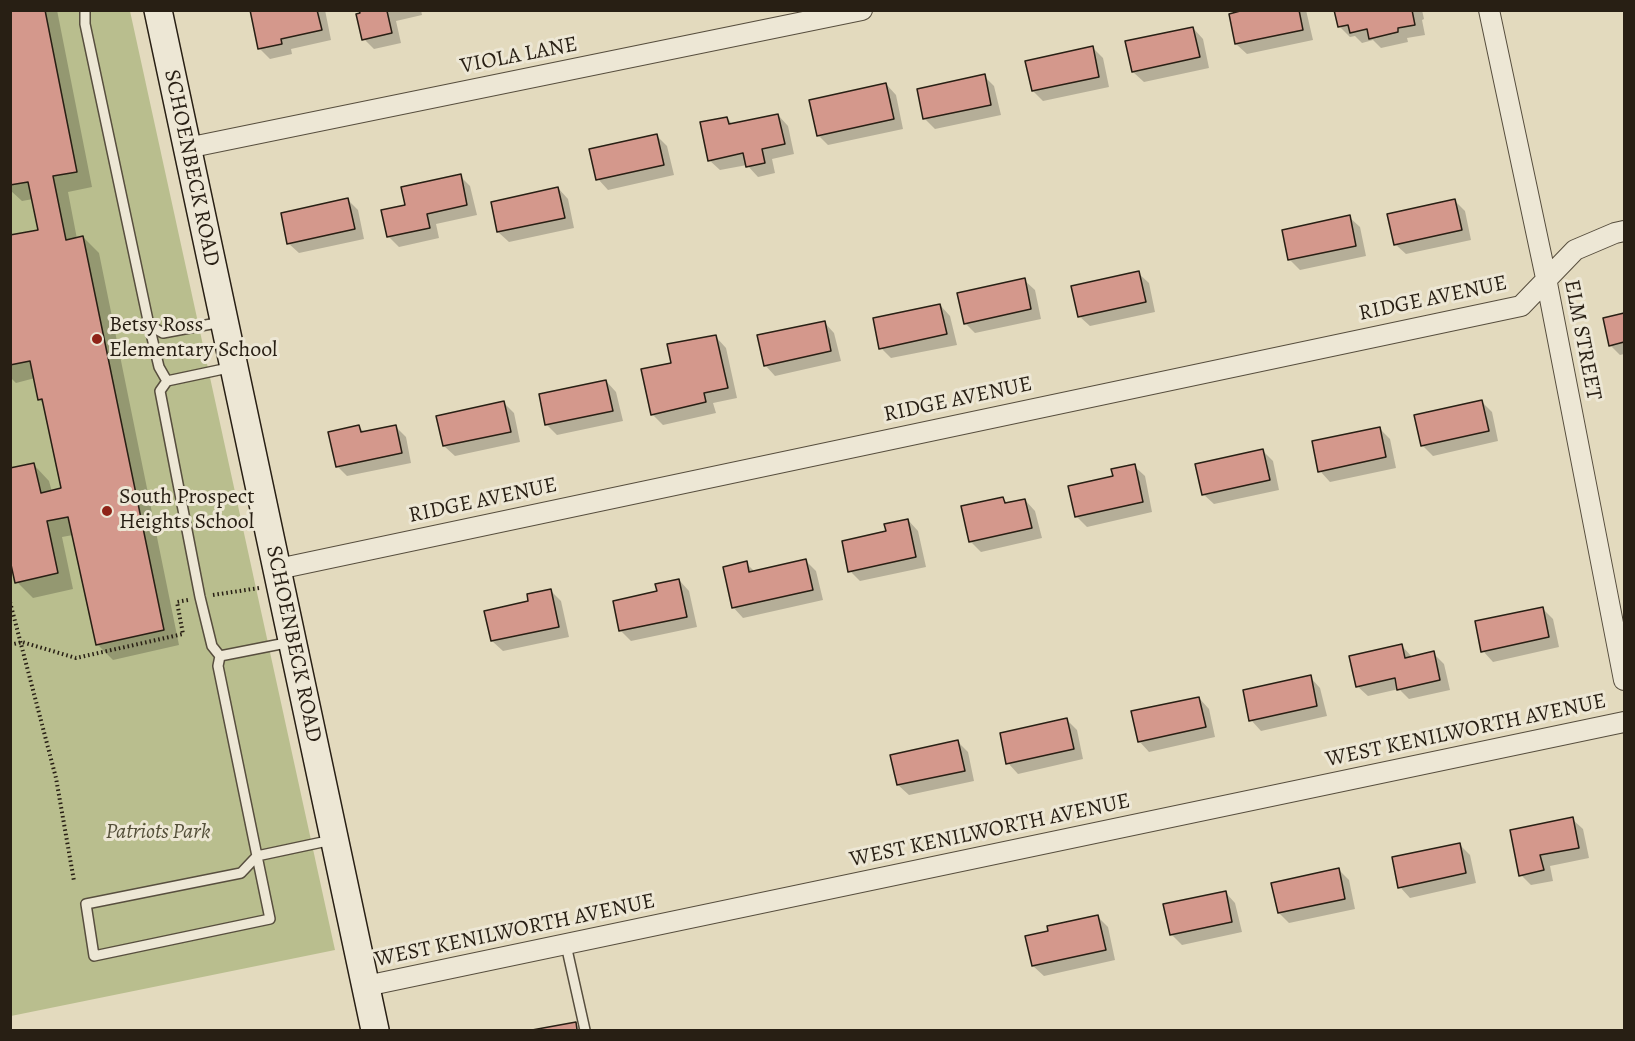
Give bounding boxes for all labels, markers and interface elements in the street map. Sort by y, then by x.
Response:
street label: VIOLA LANE [458,32,580,80]
street label: SCHOENBECK ROAD [157,67,225,269]
street label: RIDGE AVENUE [1356,270,1510,328]
street label: ELM STREET [1557,277,1607,403]
place label: Betsy Ross Elementary School [109,313,277,364]
marker: Betsy Ross Elementary School [90,332,104,346]
street label: RIDGE AVENUE [881,371,1035,429]
street label: RIDGE AVENUE [406,472,560,530]
place label: South Prospect Heights School [119,485,254,536]
marker: South Prospect Heights School [100,504,114,518]
street label: SCHOENBECK ROAD [259,543,327,745]
street label: WEST KENILWORTH AVENUE [1323,688,1609,774]
street label: WEST KENILWORTH AVENUE [847,788,1133,874]
park label: Patriots Park [105,820,211,846]
street label: WEST KENILWORTH AVENUE [372,888,658,974]

